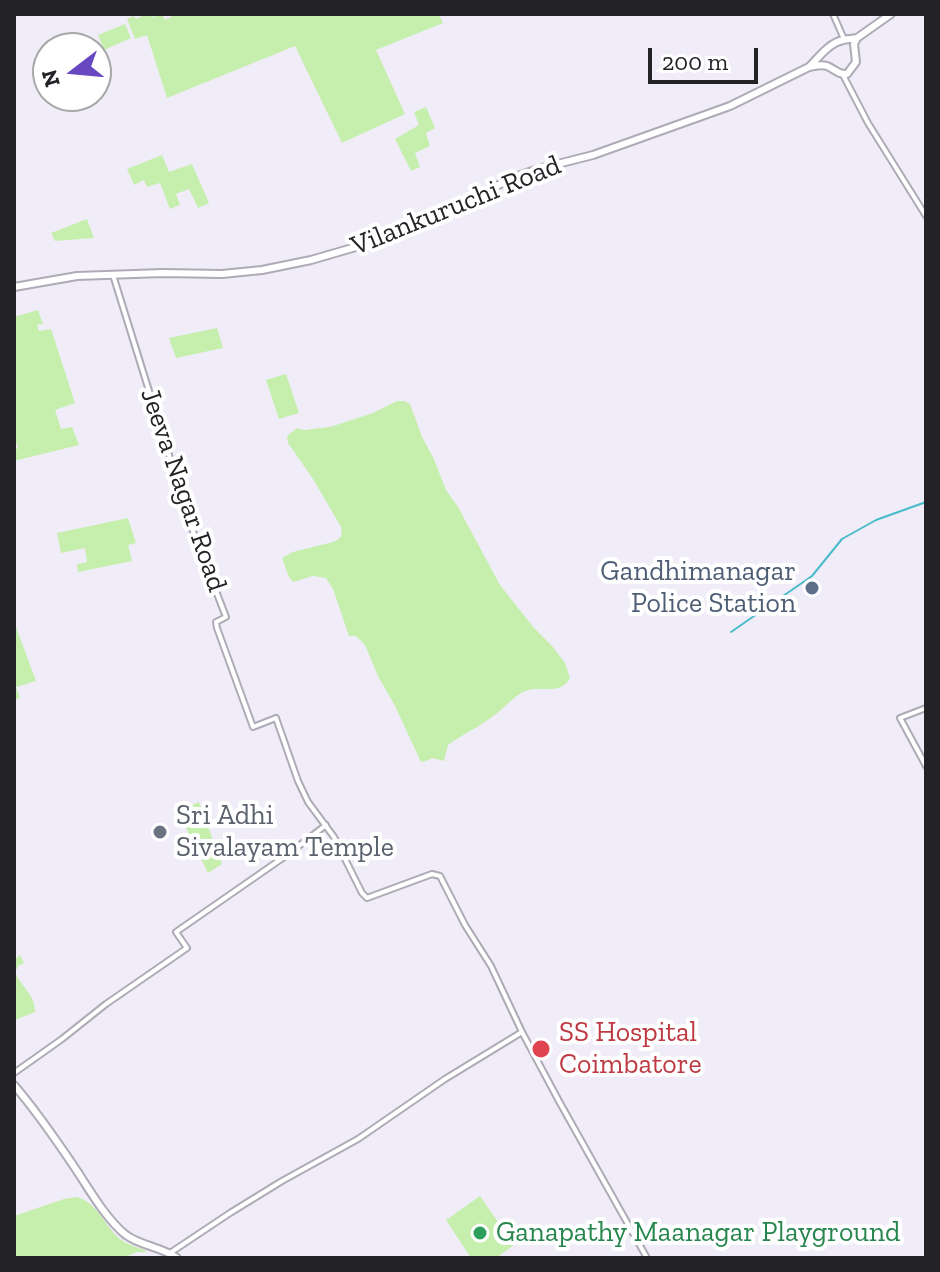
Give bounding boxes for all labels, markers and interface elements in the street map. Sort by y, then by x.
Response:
north arrow [32,32,112,112]
scale bar [652,32,762,82]
text: 200 m [662,47,728,76]
text: N [35,66,66,90]
street label: Vilankuruchi Road [346,149,566,263]
street label: Jeeva Nagar Road [132,384,234,596]
place label: Gandhimanagar Police Station [600,555,796,621]
marker: Gandhimanagar Police Station [803,579,821,597]
place label: Sri Adhi Sivalayam Temple [176,799,394,865]
marker: Sri Adhi Sivalayam Temple [151,823,169,841]
place label: SS Hospital Coimbatore [559,1016,702,1082]
marker: SS Hospital Coimbatore [530,1038,552,1060]
place label: Ganapathy Maanagar Playground [496,1216,900,1250]
marker: Ganapathy Maanagar Playground [471,1224,489,1242]

